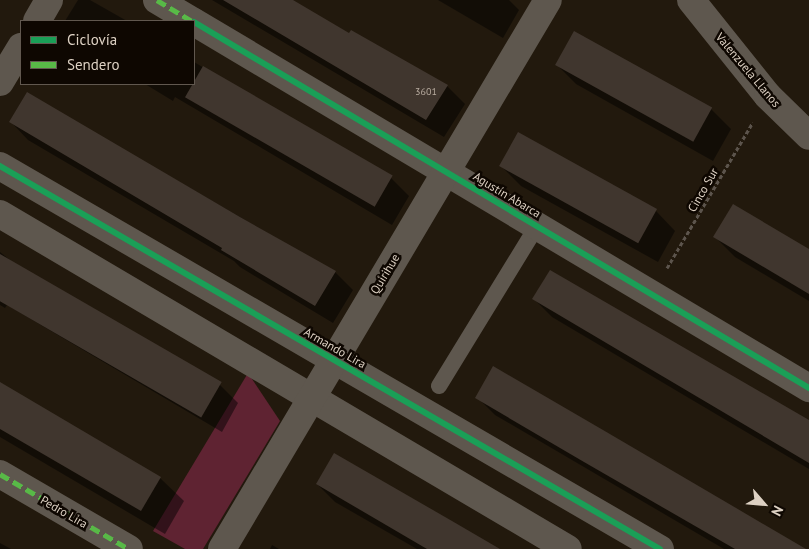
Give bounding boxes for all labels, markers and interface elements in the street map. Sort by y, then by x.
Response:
legend [20,20,195,85]
text: Ciclovía [67,30,117,49]
street label: Valenzuela Llanos [713,30,783,110]
text: Sendero [67,55,120,74]
house number: 3601 [415,86,437,98]
street label: Cinco Sur [685,165,721,215]
street label: Agustín Abarca [470,169,544,221]
street label: Quirihue [367,251,403,297]
street label: Armando Lira [302,325,368,371]
north arrow [739,479,789,529]
street label: Pedro Lira [38,493,90,531]
text: N [767,503,787,519]

